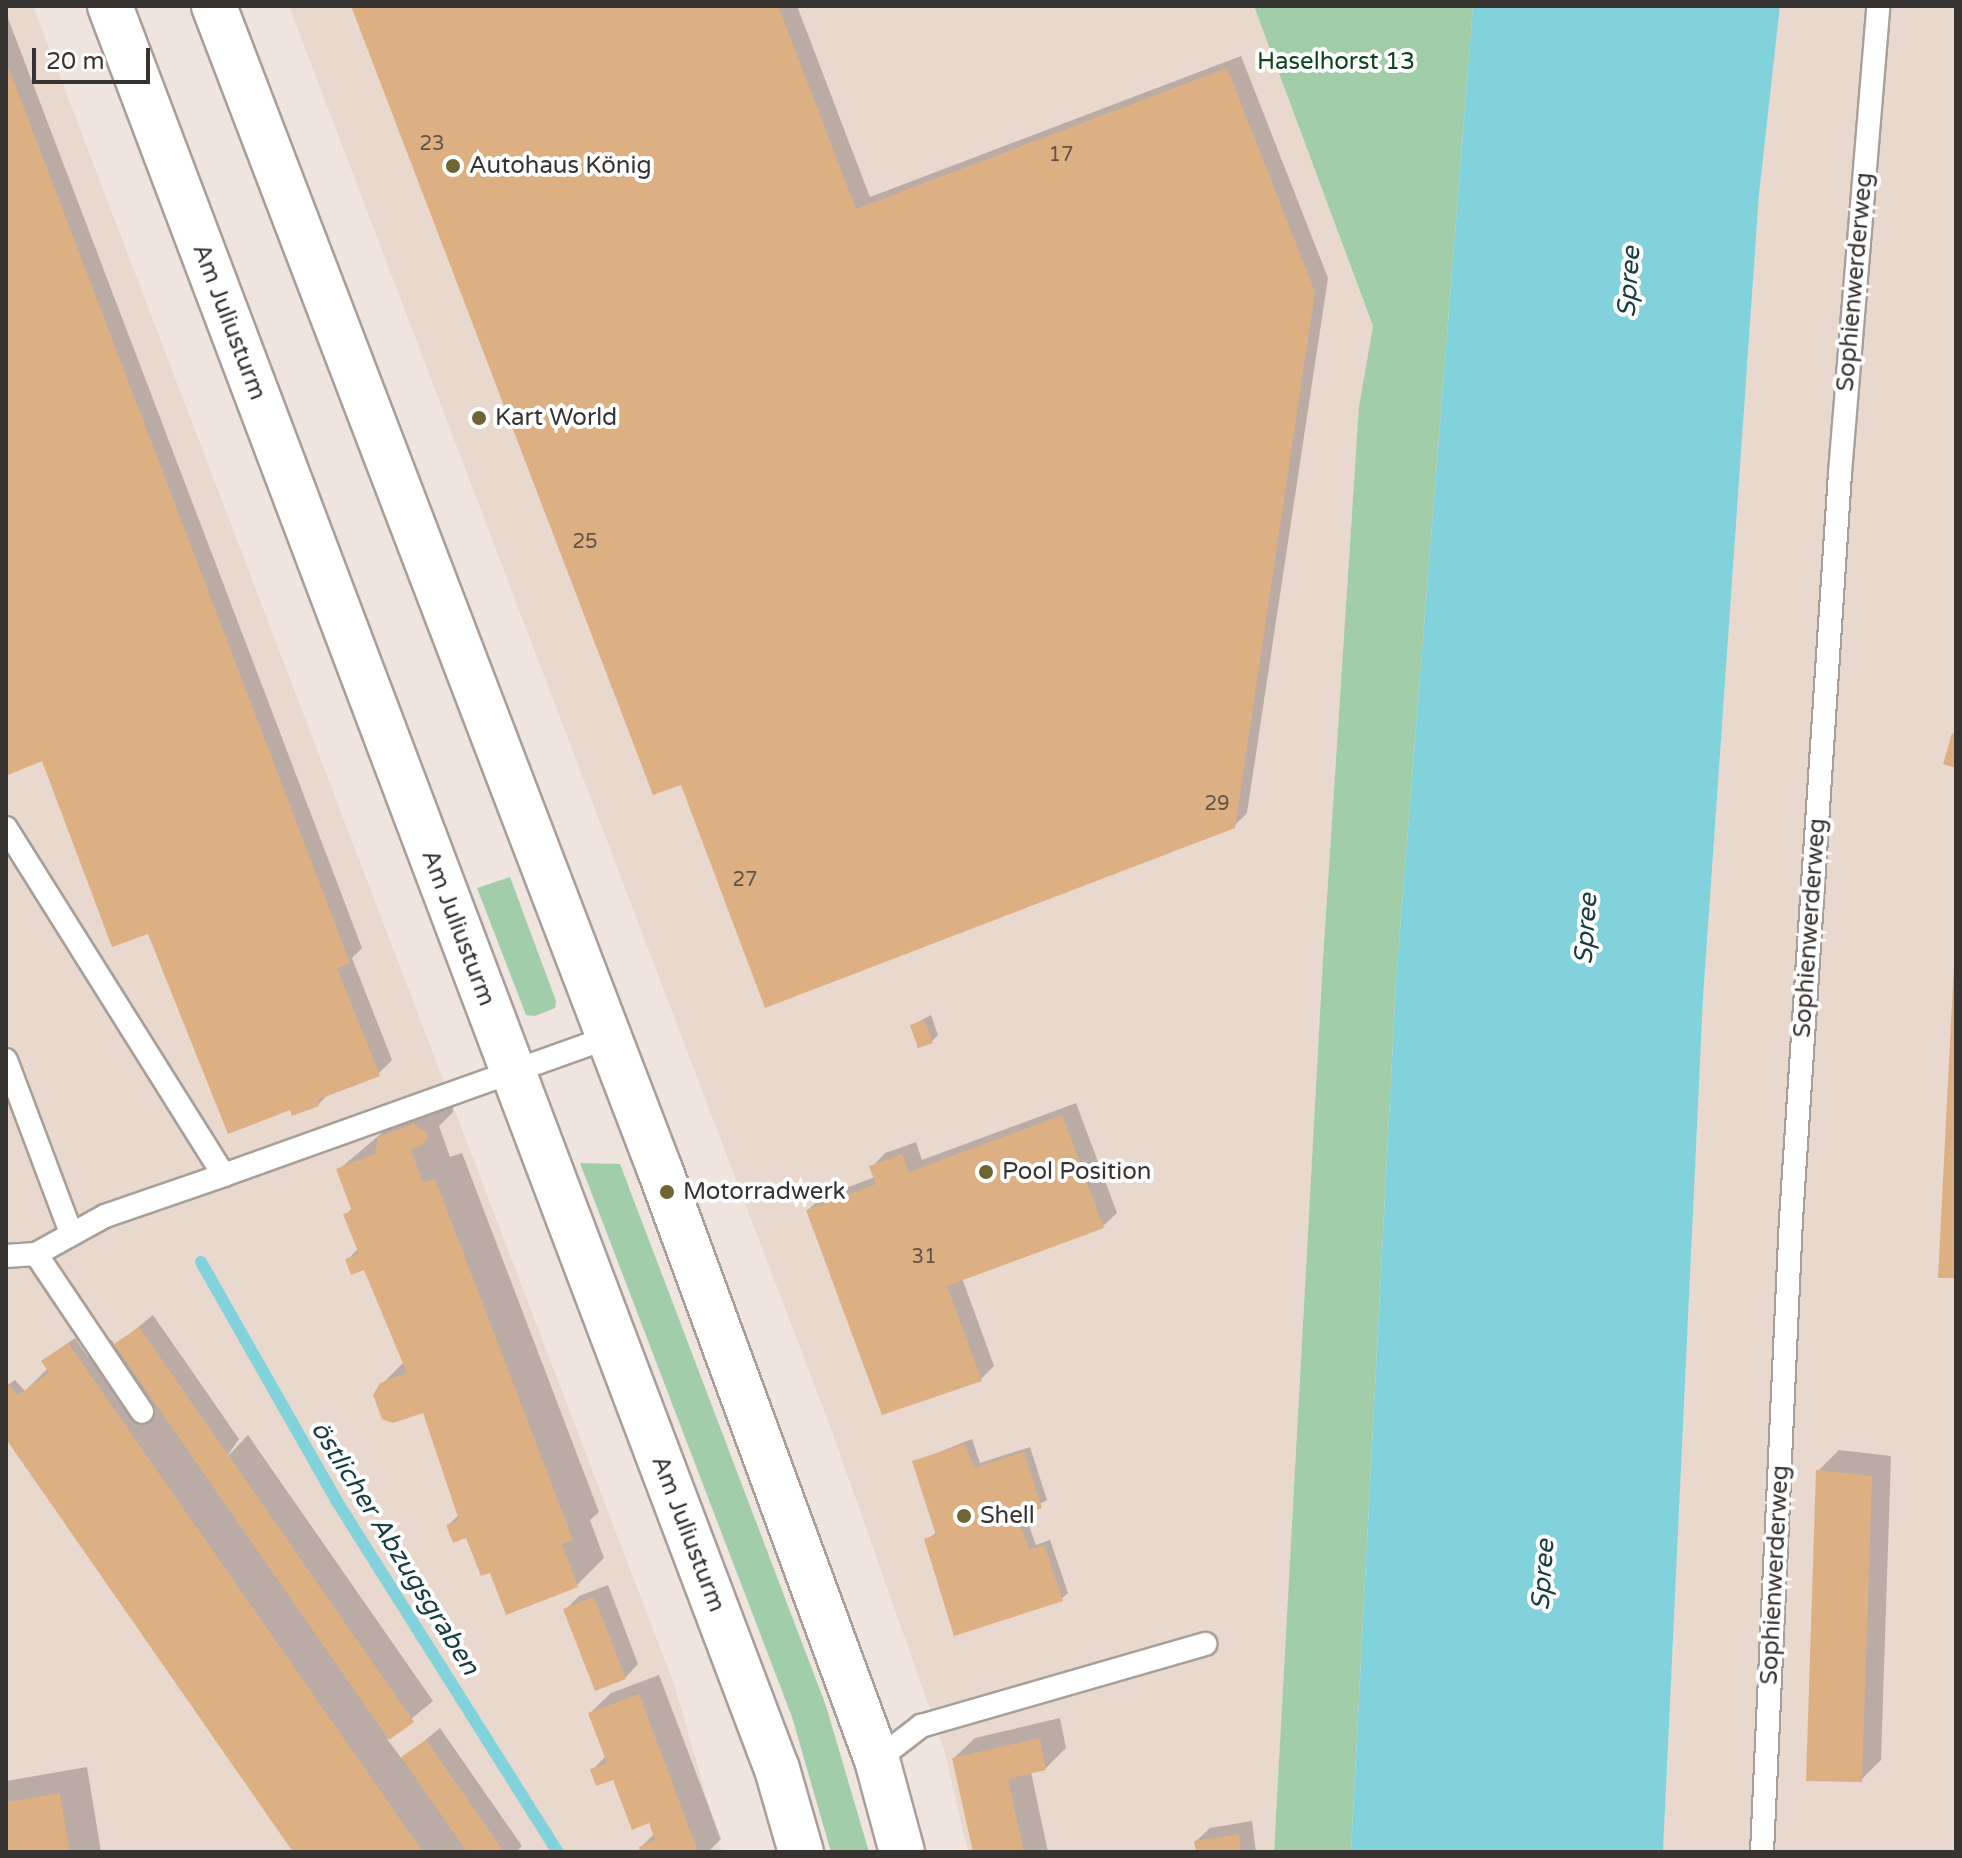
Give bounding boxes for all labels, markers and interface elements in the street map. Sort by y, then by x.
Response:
scale bar [36,32,154,82]
text: 20 m [46,47,104,76]
park label: Haselhorst 13 [1257,48,1415,76]
house number: 23 [419,132,445,156]
house number: 17 [1048,143,1074,167]
place label: Autohaus König [469,152,652,180]
marker: Autohaus König [444,157,462,175]
street label: Sophienwerderweg [1831,171,1879,393]
street label: Am Juliusturm [186,240,272,404]
water label: Spree [1611,245,1647,319]
place label: Kart World [495,404,617,432]
marker: Kart World [470,409,488,427]
house number: 25 [572,530,598,554]
house number: 29 [1204,792,1230,816]
street label: Sophienwerderweg [1788,817,1832,1039]
street label: Am Juliusturm [415,846,501,1010]
house number: 27 [732,868,758,892]
water label: Spree [1568,892,1604,966]
place label: Pool Position [1002,1158,1151,1186]
marker: Pool Position [977,1163,995,1181]
place label: Motorradwerk [683,1178,846,1206]
marker: Motorradwerk [658,1183,676,1201]
house number: 31 [911,1245,937,1269]
water label: östlicher Abzugsgraben [304,1415,486,1681]
street label: Am Juliusturm [645,1452,731,1616]
street label: Sophienwerderweg [1755,1464,1795,1686]
place label: Shell [980,1502,1035,1530]
marker: Shell [955,1507,973,1525]
water label: Spree [1525,1538,1561,1612]

